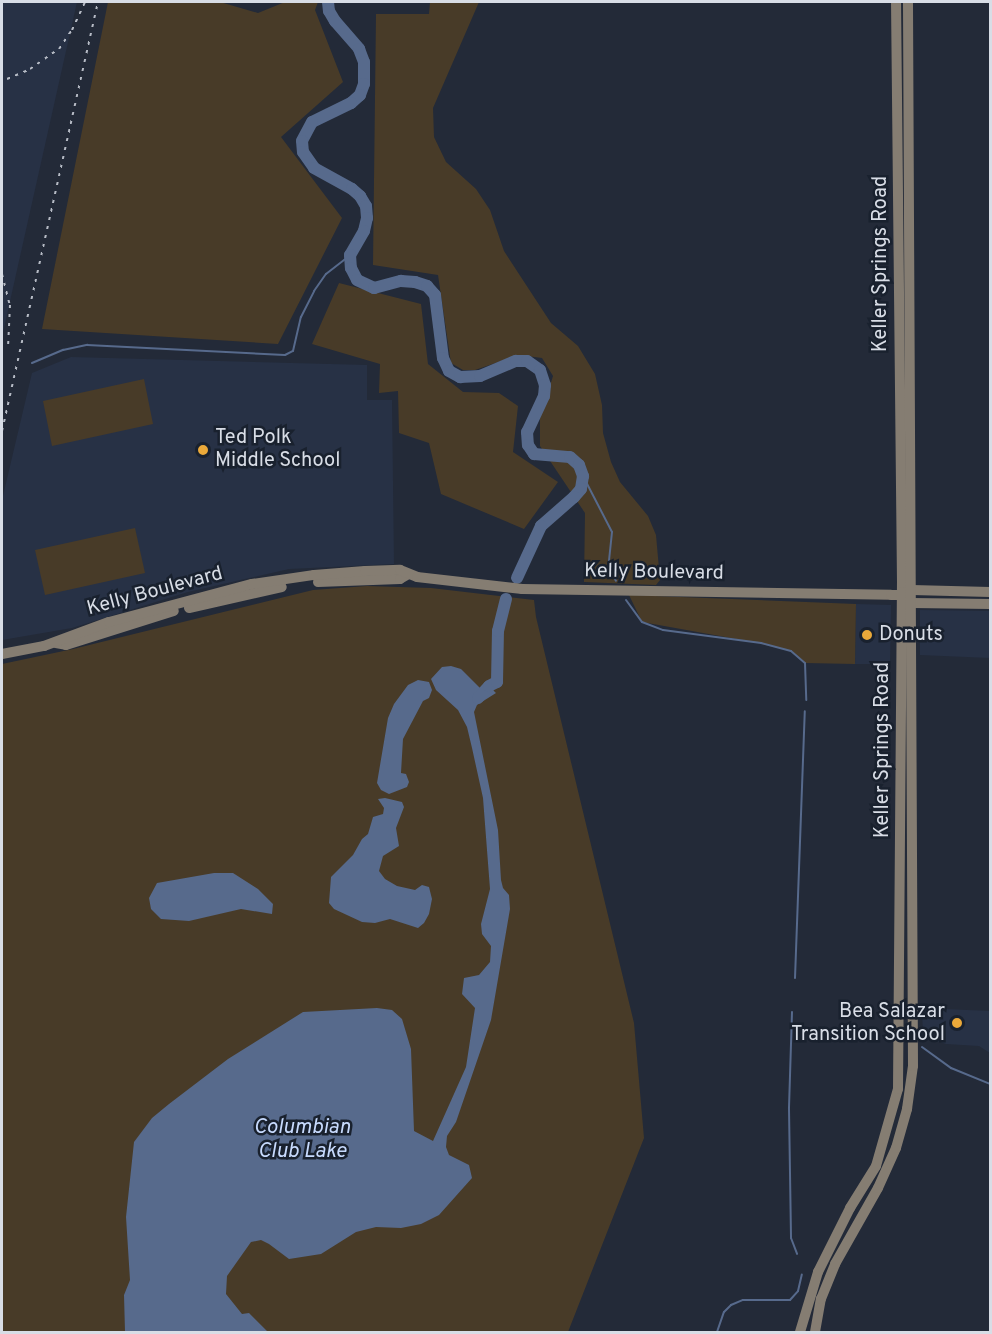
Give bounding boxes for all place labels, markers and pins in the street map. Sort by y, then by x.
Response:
place label: Ted Polk Middle School [215,426,340,473]
marker: Ted Polk Middle School [196,443,210,457]
place label: Donuts [879,623,943,647]
marker: Donuts [860,628,874,642]
place label: Bea Salazar Transition School [791,1000,945,1047]
marker: Bea Salazar Transition School [950,1016,964,1030]

